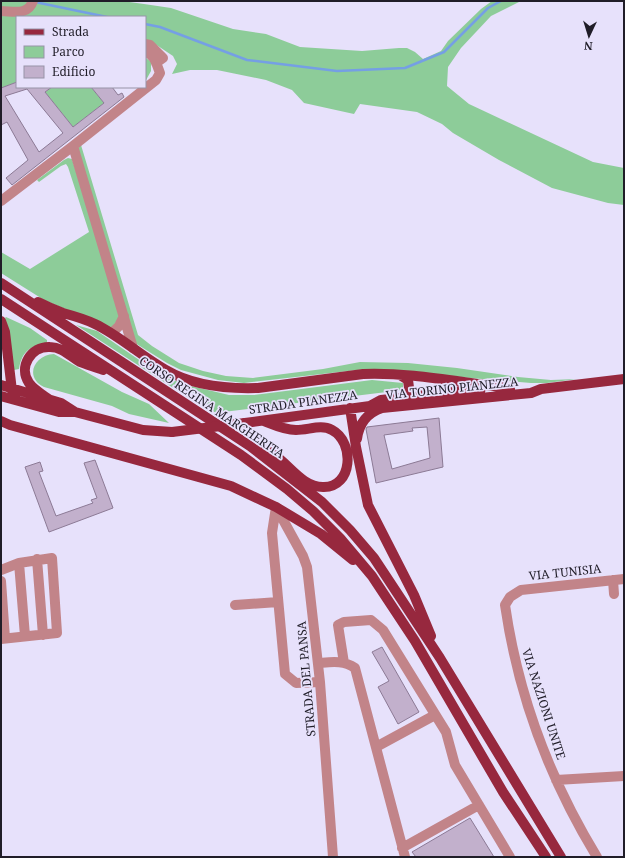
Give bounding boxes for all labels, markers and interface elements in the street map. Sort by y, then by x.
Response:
legend [16,16,146,88]
north arrow [569,16,609,56]
text: Strada [52,23,89,40]
text: N [583,39,593,54]
text: Parco [52,43,85,60]
text: Edificio [52,63,95,80]
street label: CORSO REGINA MARGHERITA [136,352,289,462]
street label: VIA TORINO PIANEZZA [385,373,520,403]
street label: STRADA PIANEZZA [248,386,359,418]
street label: VIA TUNISIA [528,560,603,584]
street label: STRADA DEL PANSA [292,620,320,737]
street label: VIA NAZIONI UNITE [518,646,570,762]

